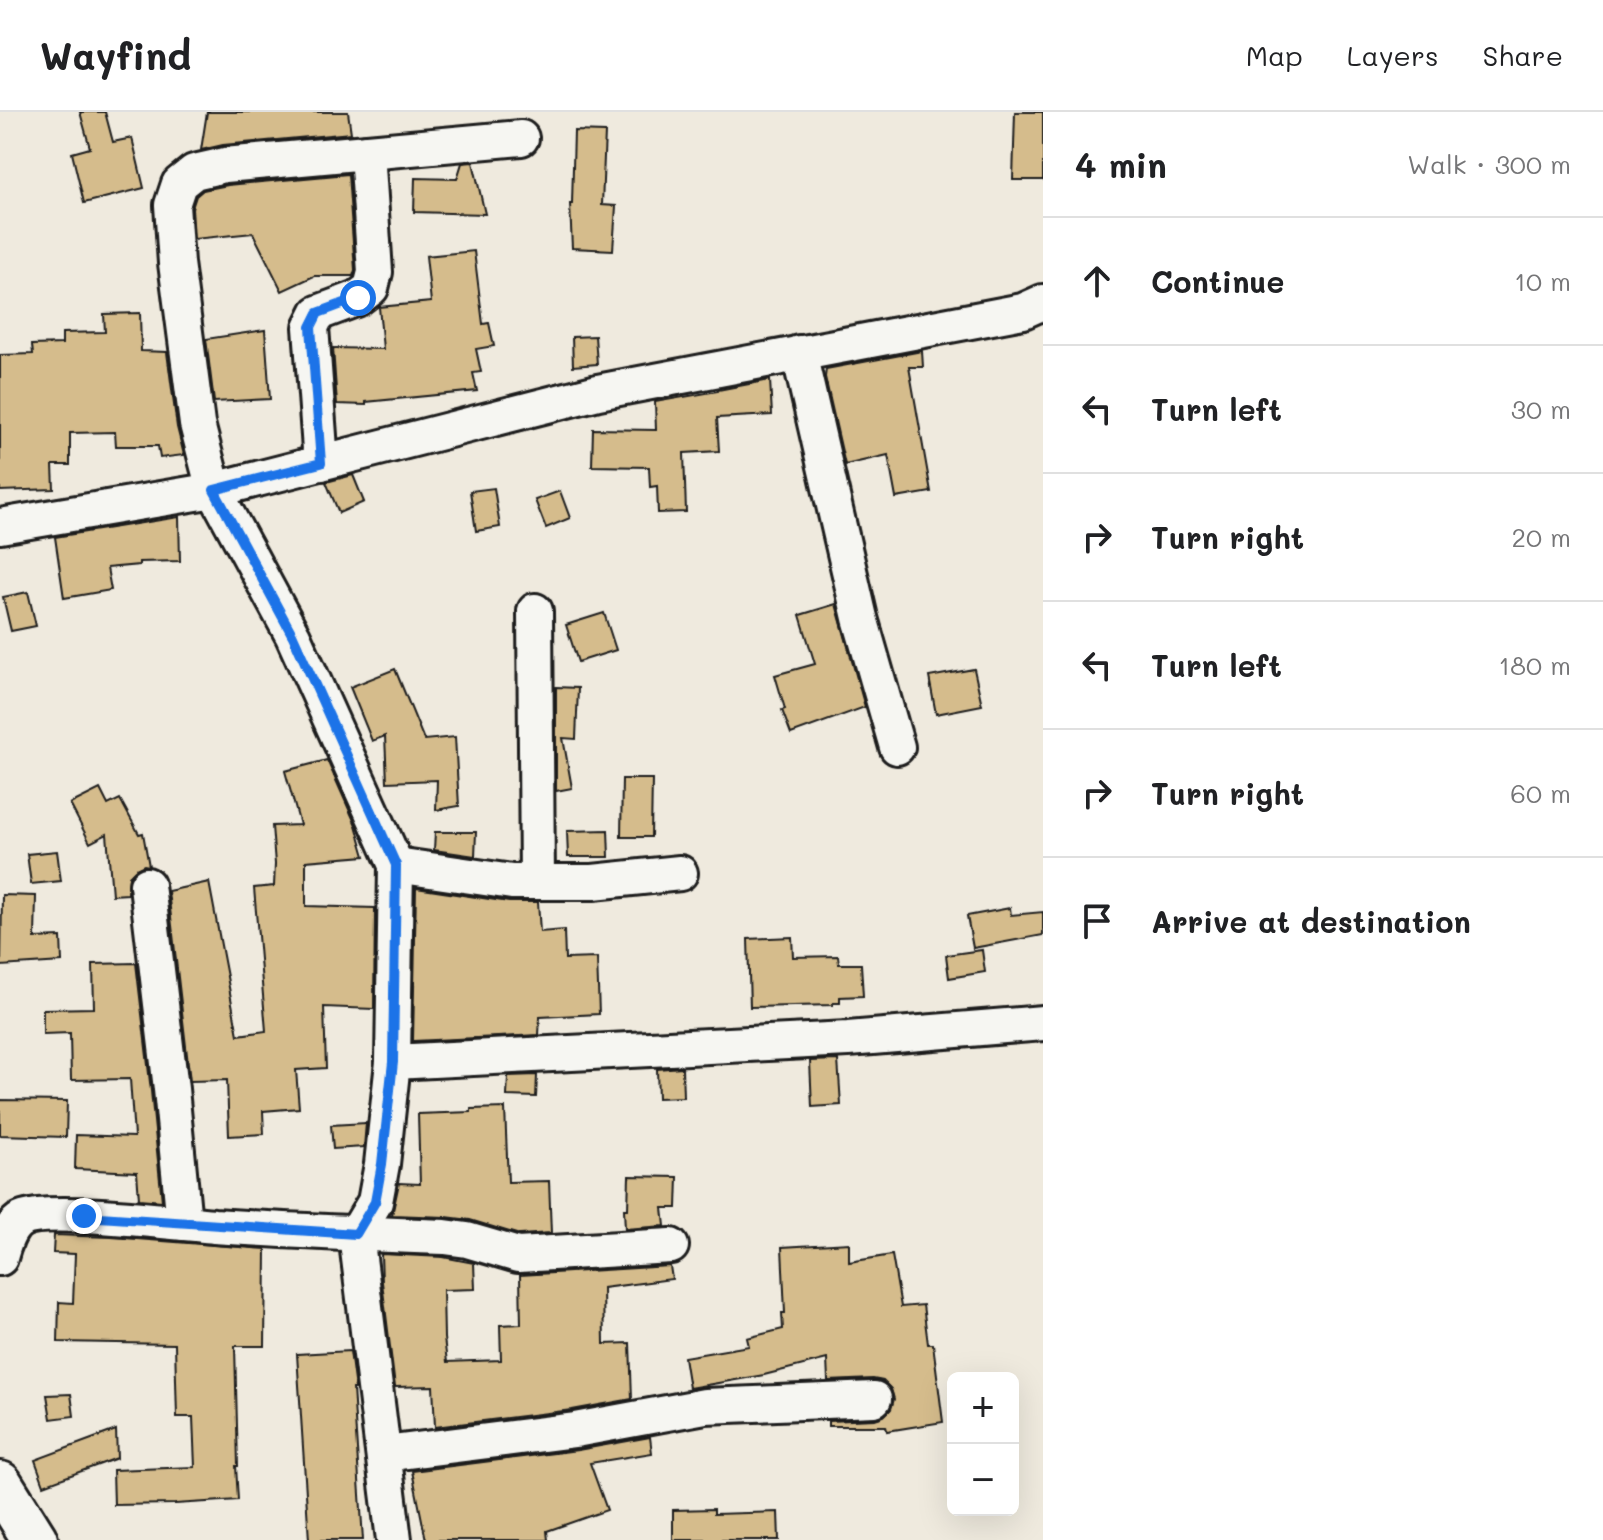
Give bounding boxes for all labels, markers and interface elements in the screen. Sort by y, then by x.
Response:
text: Wayfind [40,30,191,80]
text: Map [1246,37,1303,73]
text: Layers [1347,37,1439,73]
text: Share [1483,37,1563,73]
text: 4 min [1075,142,1167,187]
text: Walk · 300 m [1407,147,1571,181]
icon: ahead [1075,259,1119,303]
text: Continue [1151,261,1284,301]
text: 10 m [1514,264,1571,298]
route start [340,280,376,316]
icon: left [1075,387,1119,431]
text: Turn left [1151,389,1282,429]
text: 30 m [1511,392,1571,426]
icon: right [1075,515,1119,559]
text: Turn right [1151,517,1304,557]
text: 20 m [1511,520,1571,554]
icon: left [1075,643,1119,687]
text: Turn left [1151,645,1282,685]
text: 180 m [1499,648,1571,682]
icon: right [1075,771,1119,815]
text: Turn right [1151,773,1304,813]
text: 60 m [1510,776,1571,810]
icon: arrive [1075,899,1119,943]
text: Arrive at destination [1151,901,1471,941]
route end [66,1198,102,1234]
map controls [947,1372,1019,1516]
button: + [947,1372,1019,1444]
button: − [947,1444,1019,1516]

